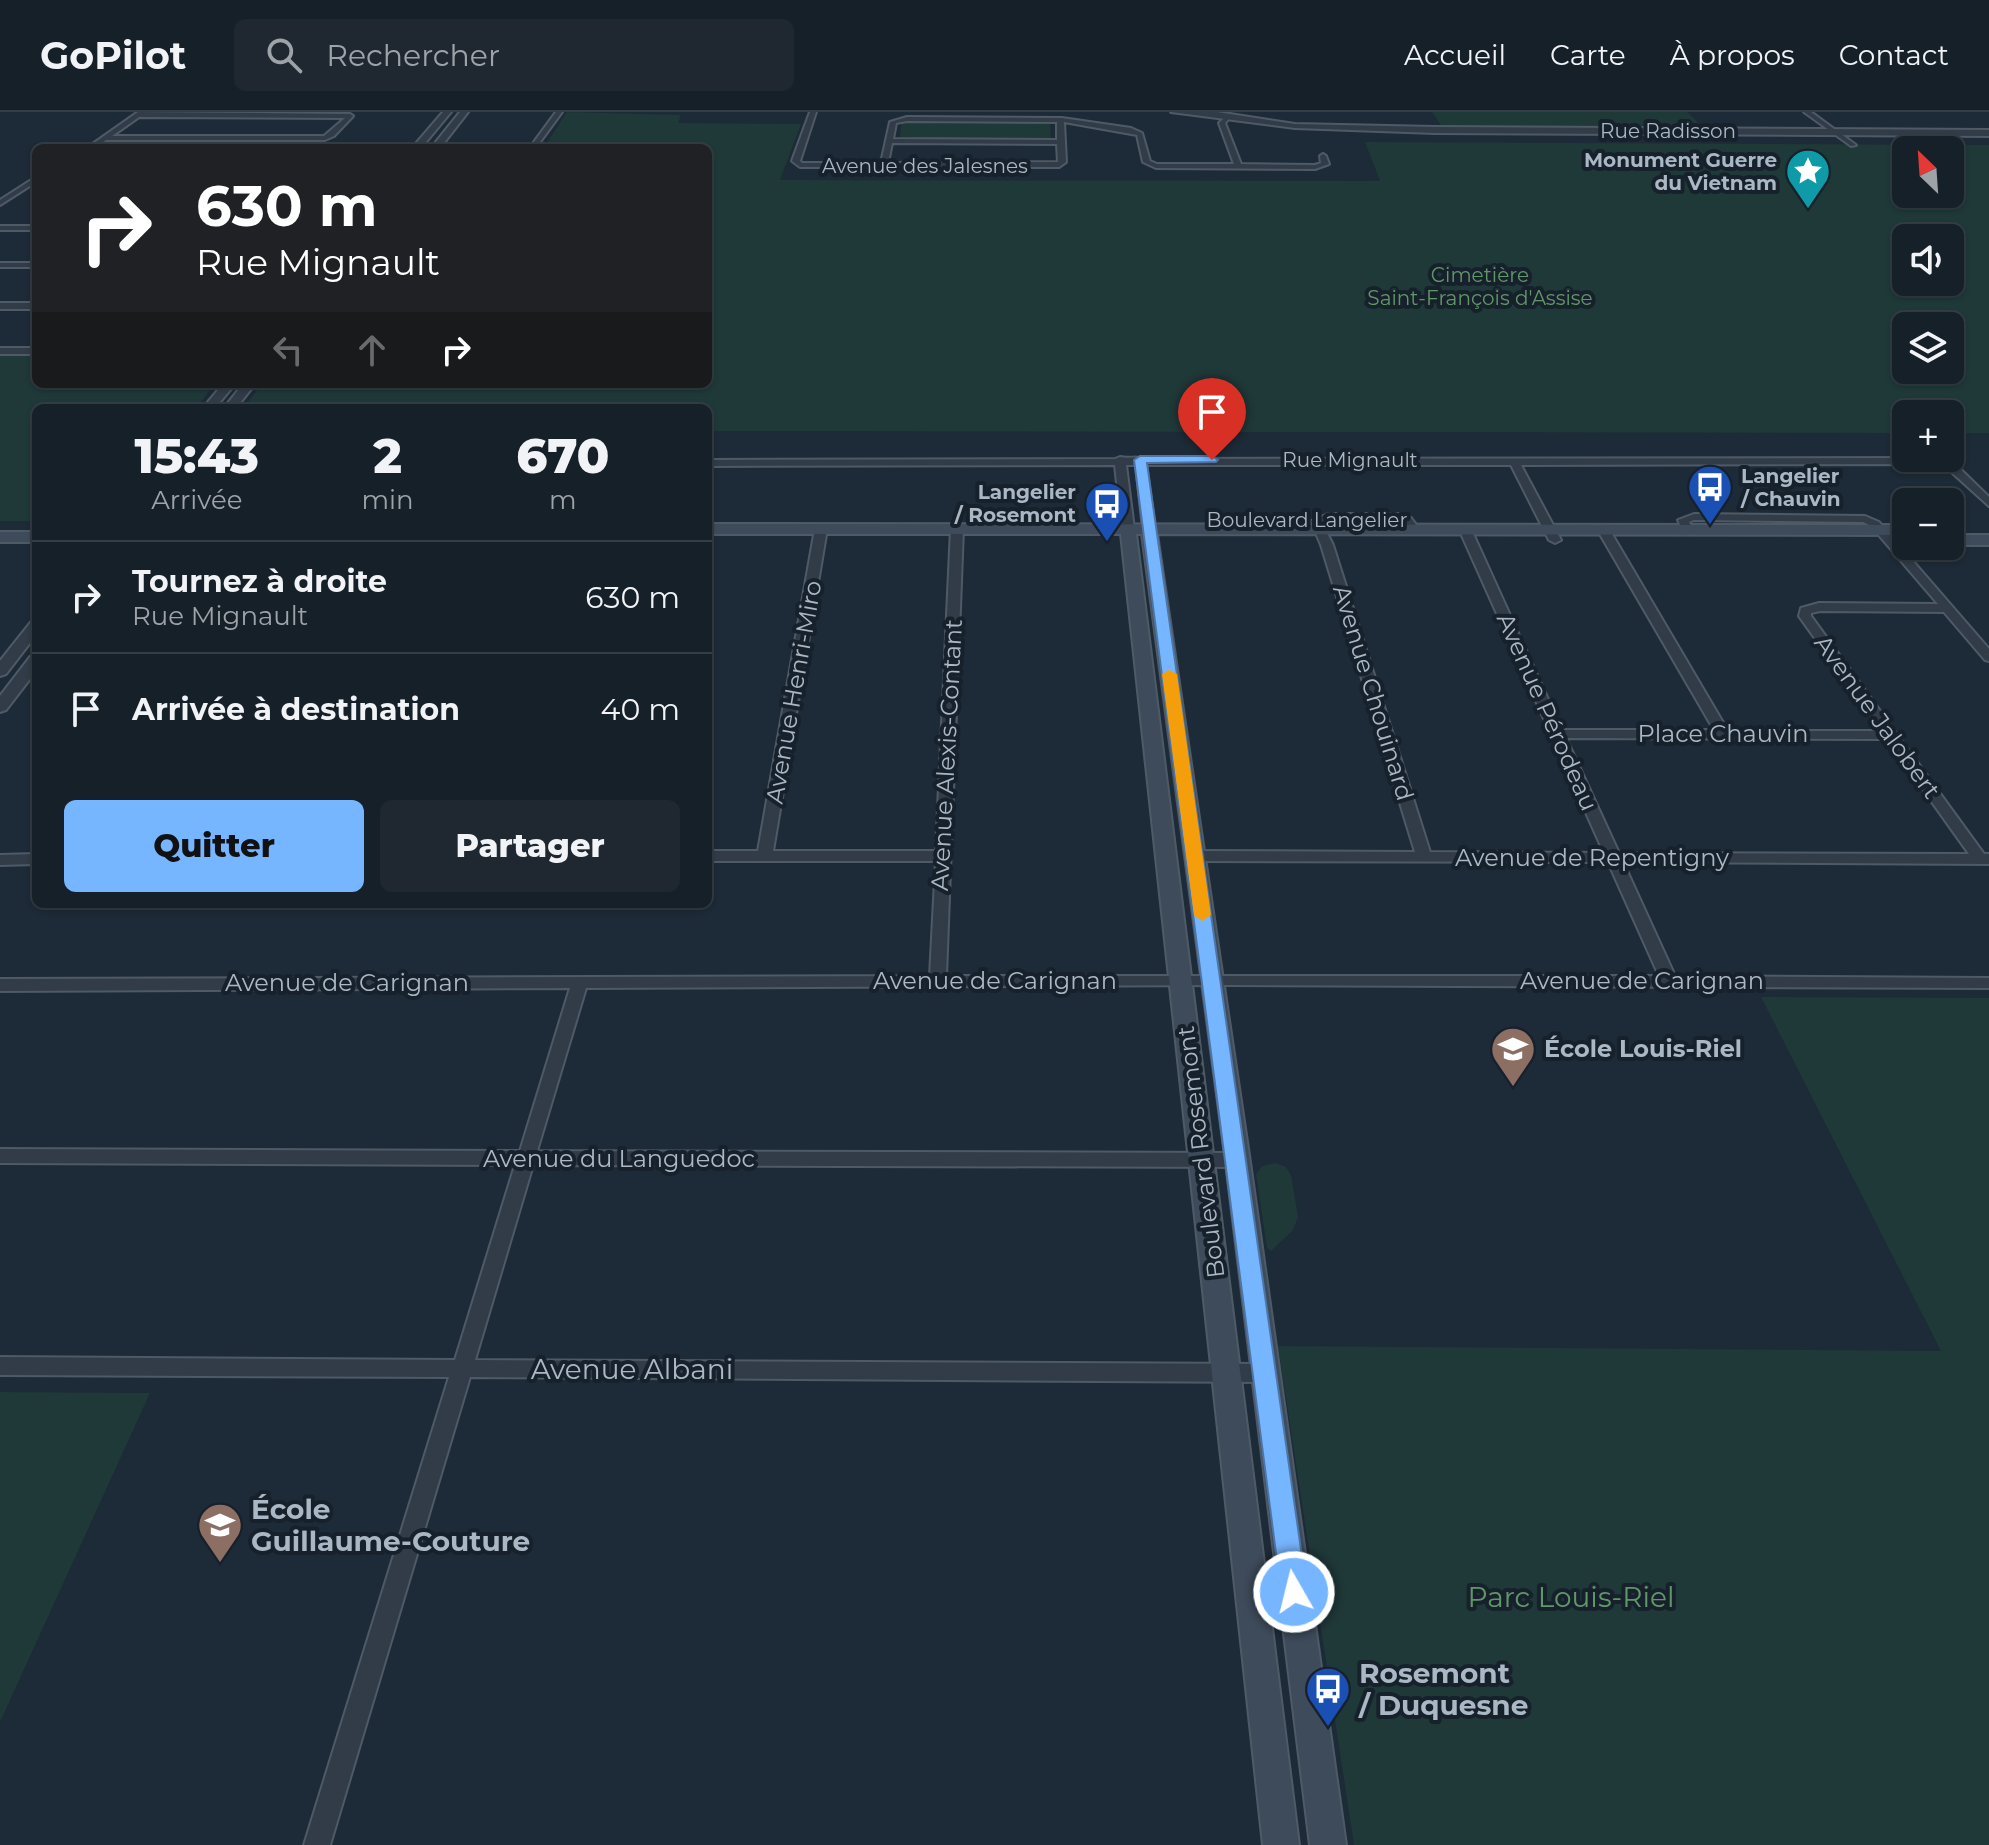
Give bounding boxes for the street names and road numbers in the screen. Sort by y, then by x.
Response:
street label: Rue Radisson [1600,119,1736,143]
street label: Avenue des Jalesnes [822,154,1028,178]
street label: Rue Mignault [1282,448,1418,472]
street label: Boulevard Langelier [1207,508,1407,532]
street label: Avenue Henri-Miro [760,578,827,806]
street label: Avenue Chouinard [1327,582,1420,804]
street label: Avenue Pérodeau [1491,608,1604,815]
street label: Avenue Alexis-Contant [925,618,968,892]
street label: Avenue Jalobert [1808,629,1947,804]
street label: Place Chauvin [1637,719,1809,748]
street label: Avenue de Repentigny [1455,843,1729,872]
street label: Avenue de Carignan [873,966,1117,995]
street label: Avenue de Carignan [1520,966,1764,995]
street label: Avenue de Carignan [225,968,469,997]
street label: Boulevard Rosemont [1171,1024,1230,1280]
street label: Avenue du Languedoc [483,1144,755,1173]
street label: Avenue Albani [531,1352,733,1386]

